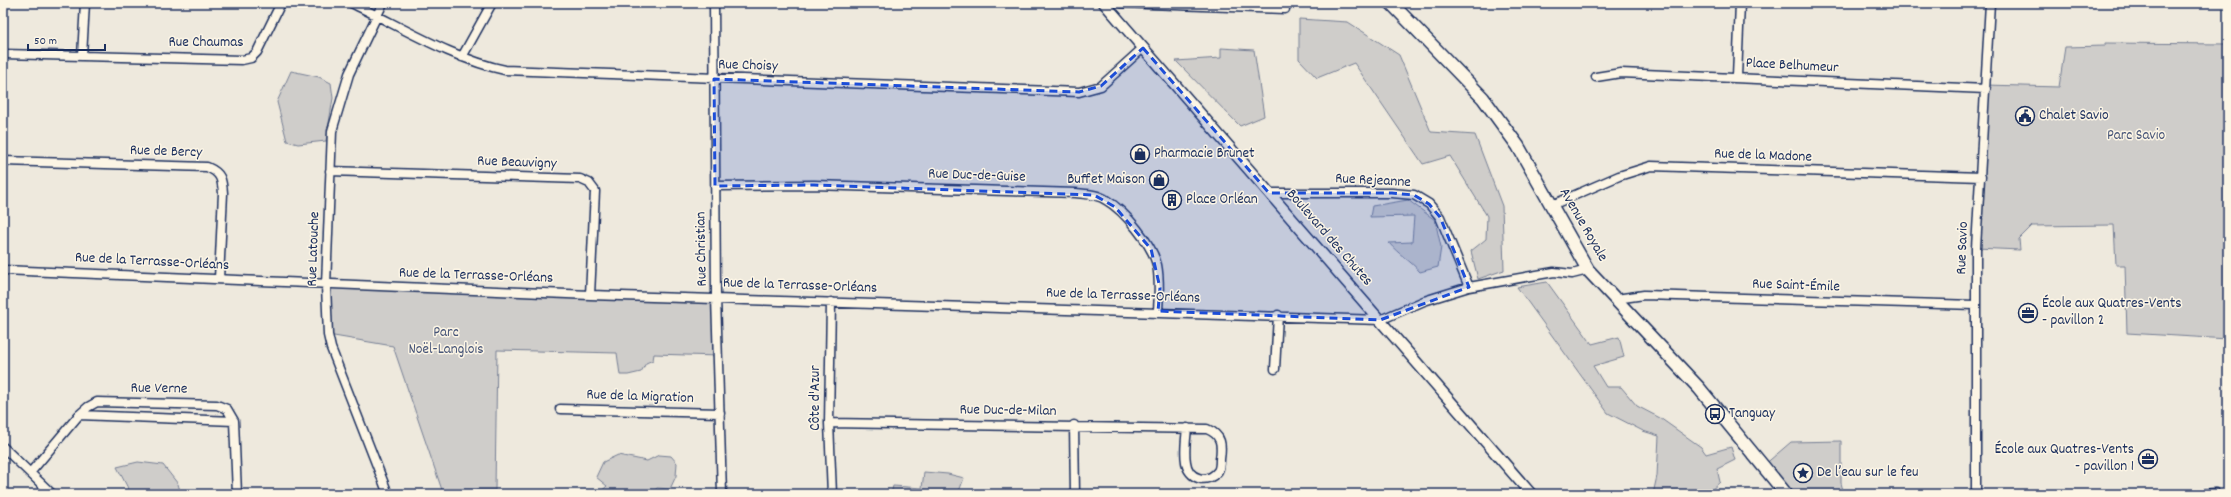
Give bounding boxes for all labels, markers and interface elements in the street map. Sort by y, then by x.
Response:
scale bar [28,26,105,52]
street label: Rue Chaumas [168,32,244,54]
text: 50 m [34,33,57,50]
street label: Place Belhumeur [1745,53,1839,79]
street label: Rue Choisy [718,54,779,78]
public building icon: Chalet Savio [2014,105,2036,127]
place label: Chalet Savio [2039,105,2109,127]
park label: Parc Savio [2107,125,2165,147]
street label: Rue de Bercy [130,140,203,164]
shop icon: Pharmacie Brunet [1129,143,1151,165]
place label: Pharmacie Brunet [1154,143,1255,165]
street label: Rue de la Madone [1714,143,1813,169]
street label: Rue Beauvigny [477,151,558,175]
street label: Rue Duc-de-Guise [928,163,1027,189]
street label: Rue Rejeanne [1335,168,1412,194]
place label: Buffet Maison [1067,169,1145,191]
shop icon: Buffet Maison [1148,169,1170,191]
street label: Avenue Royale [1553,184,1613,266]
street label: Boulevard des Chutes [1281,185,1377,291]
building icon: Place Orléan [1161,189,1183,211]
place label: Place Orléan [1186,189,1258,211]
street label: Rue Latouche [302,211,326,287]
street label: Rue Christian [690,211,714,287]
street label: Rue Savio [1951,221,1975,275]
street label: Rue de la Terrasse-Orléans [74,247,230,277]
street label: Rue de la Terrasse-Orléans [398,262,554,290]
street label: Rue de la Terrasse-Orléans [722,272,878,300]
street label: Rue Saint-Émile [1752,273,1841,299]
street label: Rue de la Terrasse-Orléans [1045,282,1201,310]
place label: École aux Quatres-Vents - pavillon 2 [2042,293,2182,332]
office icon: École aux Quatres-Vents - pavillon 2 [2017,302,2039,324]
park label: Parc Noël-Langlois [408,322,484,361]
street label: Côte d'Azur [805,365,827,431]
street label: Rue Verne [130,378,188,401]
street label: Rue de la Migration [586,384,694,410]
street label: Rue Duc-de-Milan [959,399,1057,423]
bus stop icon: Tanguay [1704,403,1726,425]
place label: Tanguay [1729,403,1776,425]
place label: École aux Quatres-Vents - pavillon 1 [1994,439,2134,478]
office icon: École aux Quatres-Vents - pavillon 1 [2137,448,2159,470]
place icon: De l’eau sur le feu [1792,462,1814,484]
place label: De l’eau sur le feu [1817,462,1919,484]

